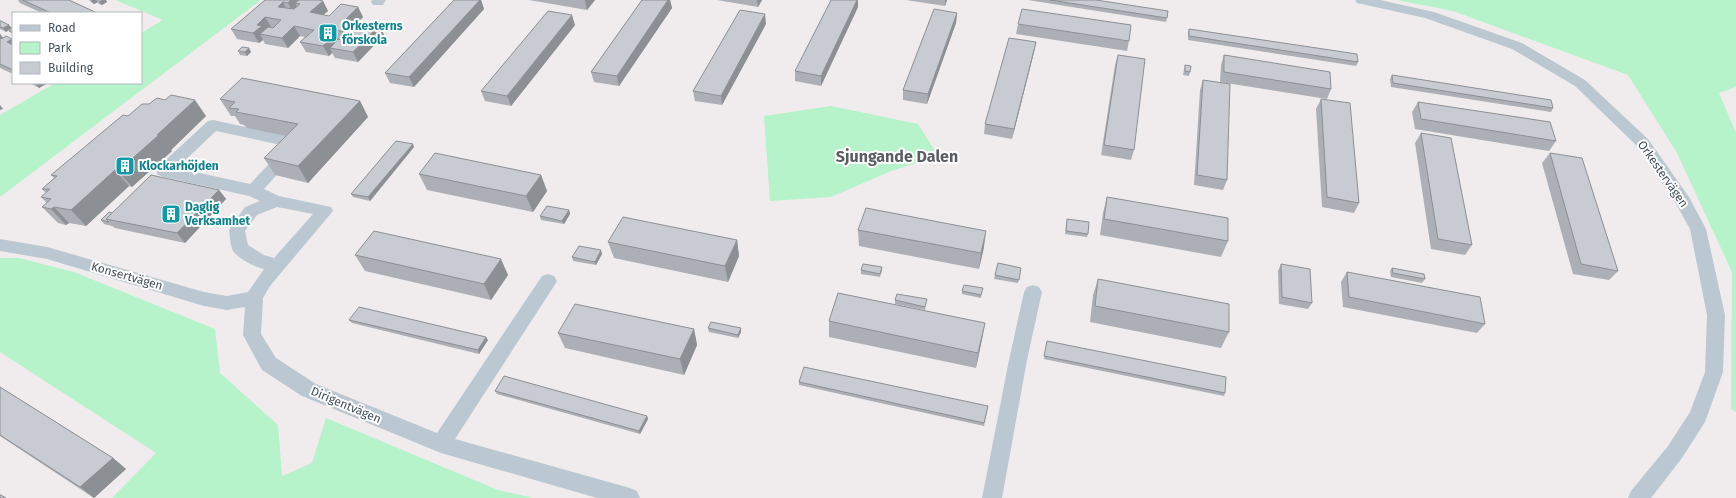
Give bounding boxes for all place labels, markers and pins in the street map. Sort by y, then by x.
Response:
place label: Orkesterns förskola [342,19,403,47]
building icon: Orkesterns förskola [317,22,339,44]
building icon: Klockarhöjden [114,155,136,177]
place label: Klockarhöjden [139,159,219,173]
place label: Daglig Verksamhet [184,200,250,228]
building icon: Daglig Verksamhet [160,203,182,225]

